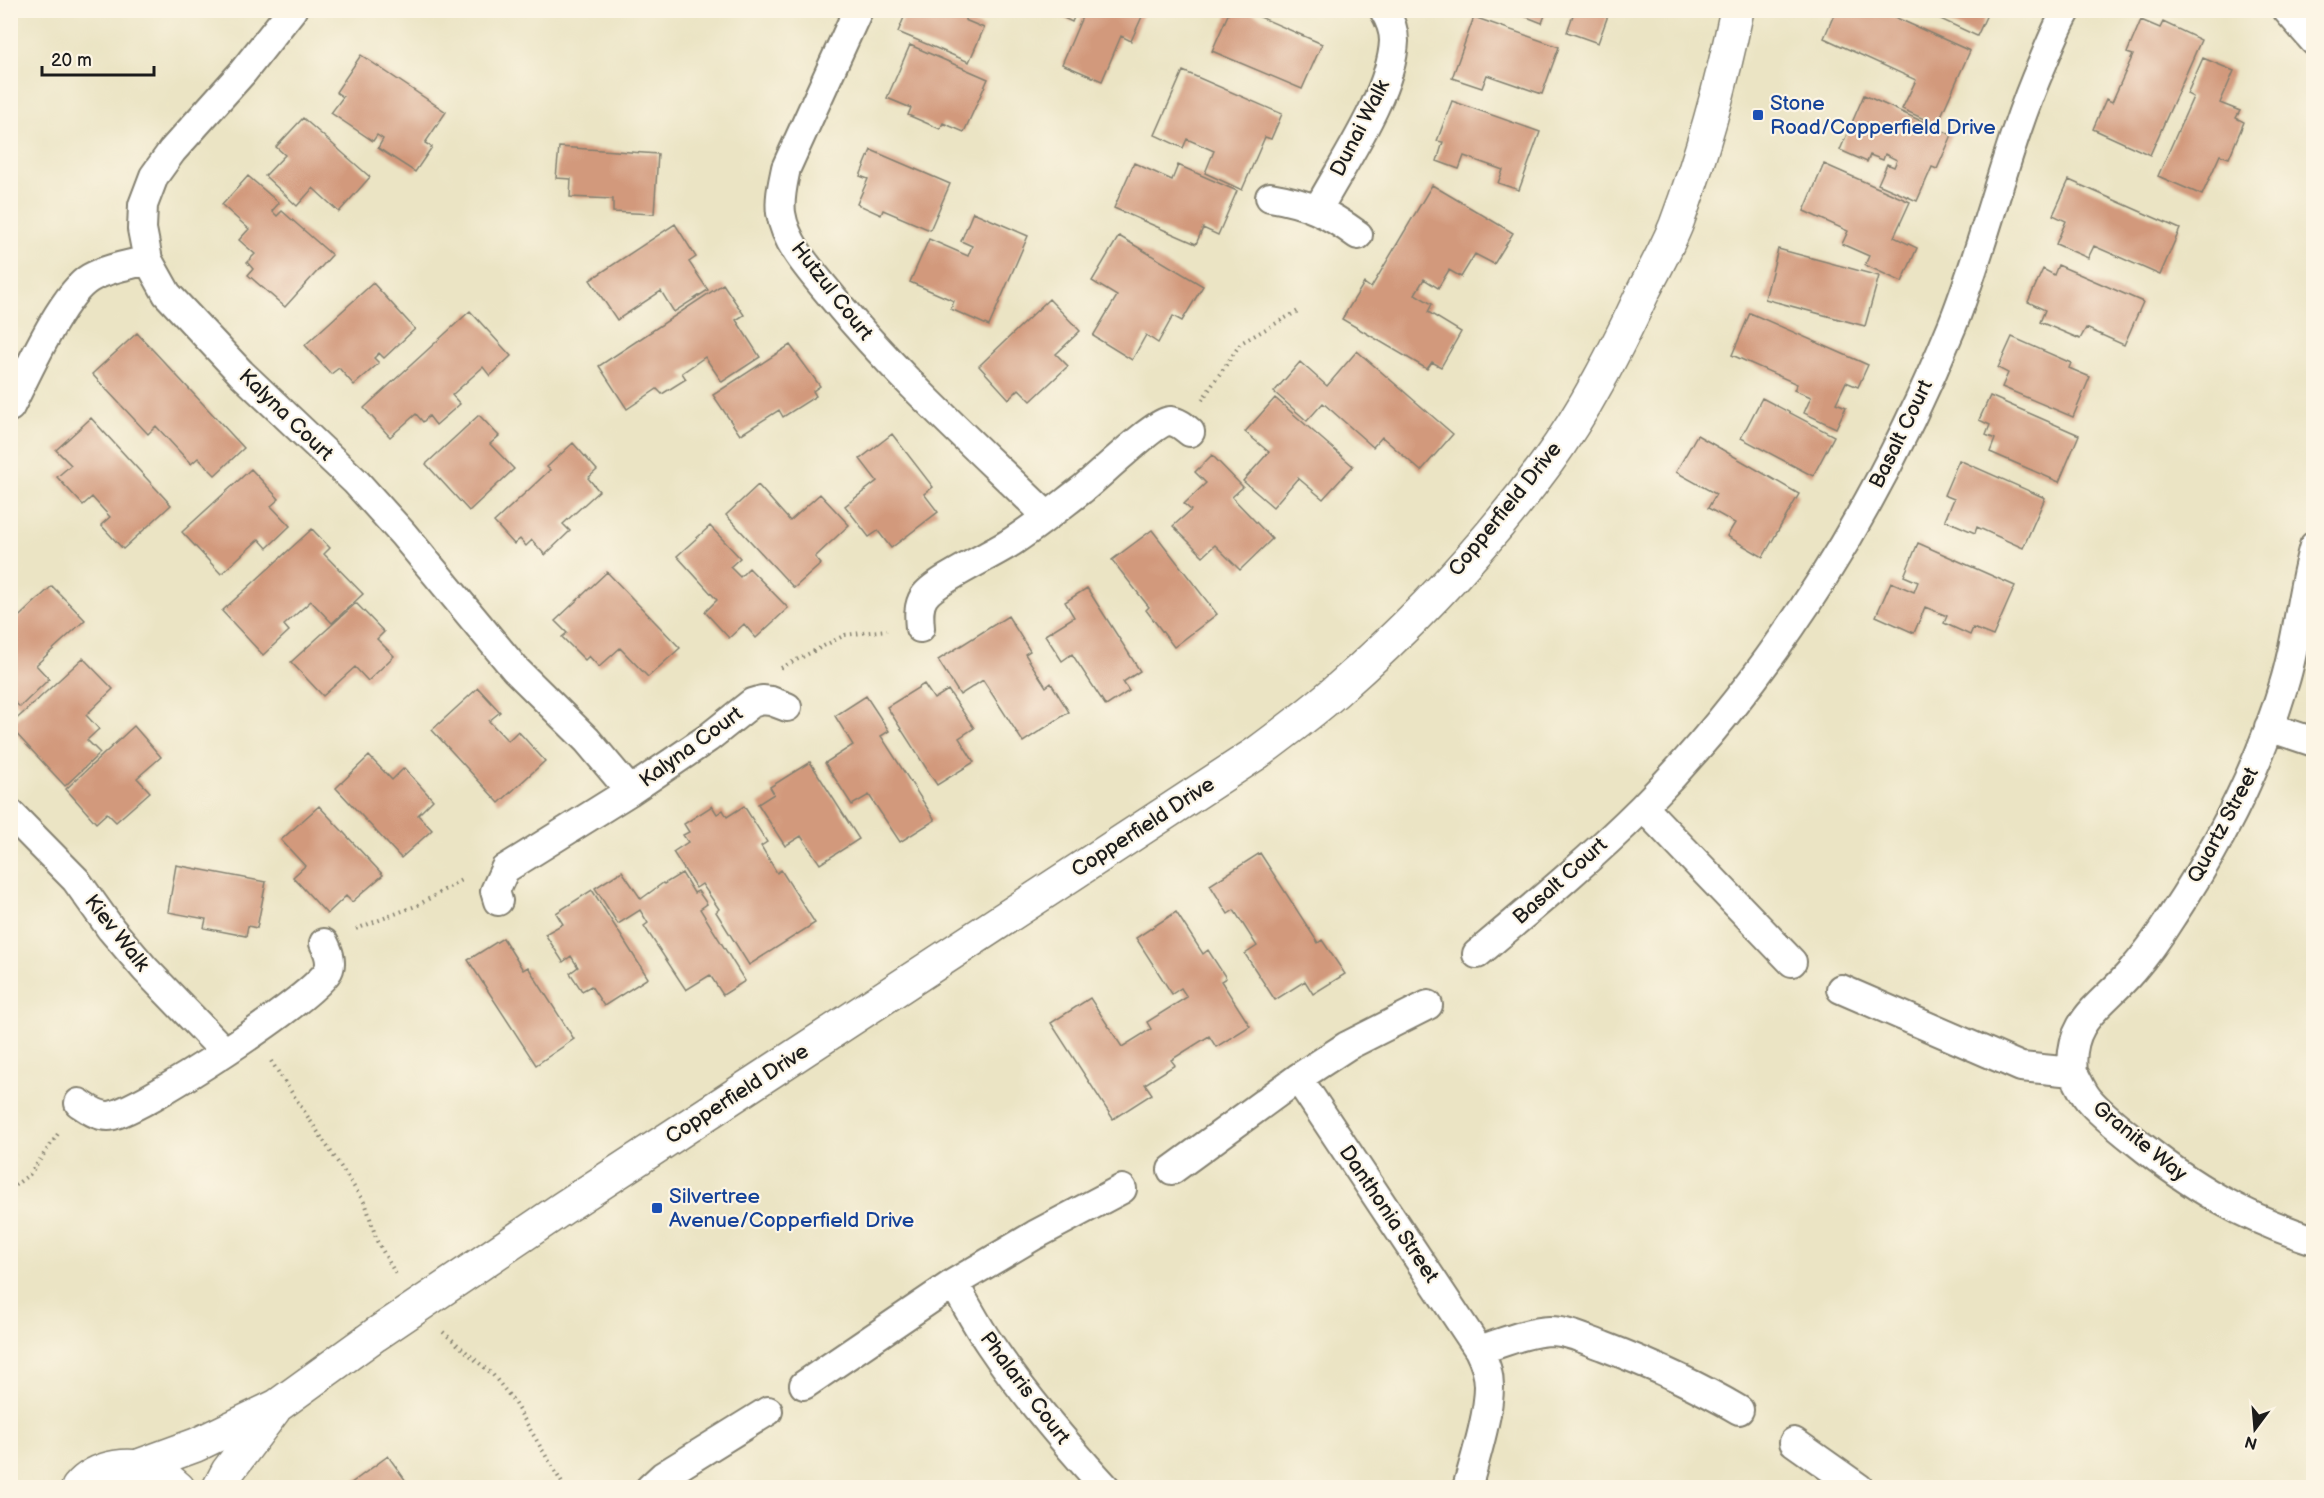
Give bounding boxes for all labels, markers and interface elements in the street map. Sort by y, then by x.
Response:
scale bar [42,39,154,77]
text: 20 m [51,50,92,71]
street label: Dunai Walk [1325,75,1395,181]
place label: Stone Road/Copperfield Drive [1770,91,1996,140]
marker: Stone Road/Copperfield Drive [1751,108,1765,122]
street label: Hutzul Court [786,237,879,346]
street label: Kalyna Court [234,364,339,467]
street label: Basalt Court [1864,375,1938,492]
street label: Copperfield Drive [1443,437,1567,581]
street label: Kalyna Court [635,701,748,793]
street label: Quartz Street [2182,763,2264,887]
street label: Copperfield Drive [1067,771,1219,883]
street label: Basalt Court [1508,832,1613,930]
street label: Kiev Walk [79,890,155,977]
street label: Copperfield Drive [661,1038,813,1150]
street label: Granite Way [2088,1095,2193,1187]
street label: Danthonia Street [1334,1141,1444,1288]
place label: Silvertree Avenue/Copperfield Drive [669,1184,914,1233]
marker: Silvertree Avenue/Copperfield Drive [650,1201,664,1215]
street label: Phalaris Court [975,1327,1076,1450]
north arrow [2225,1399,2285,1459]
text: N [2243,1431,2260,1453]

